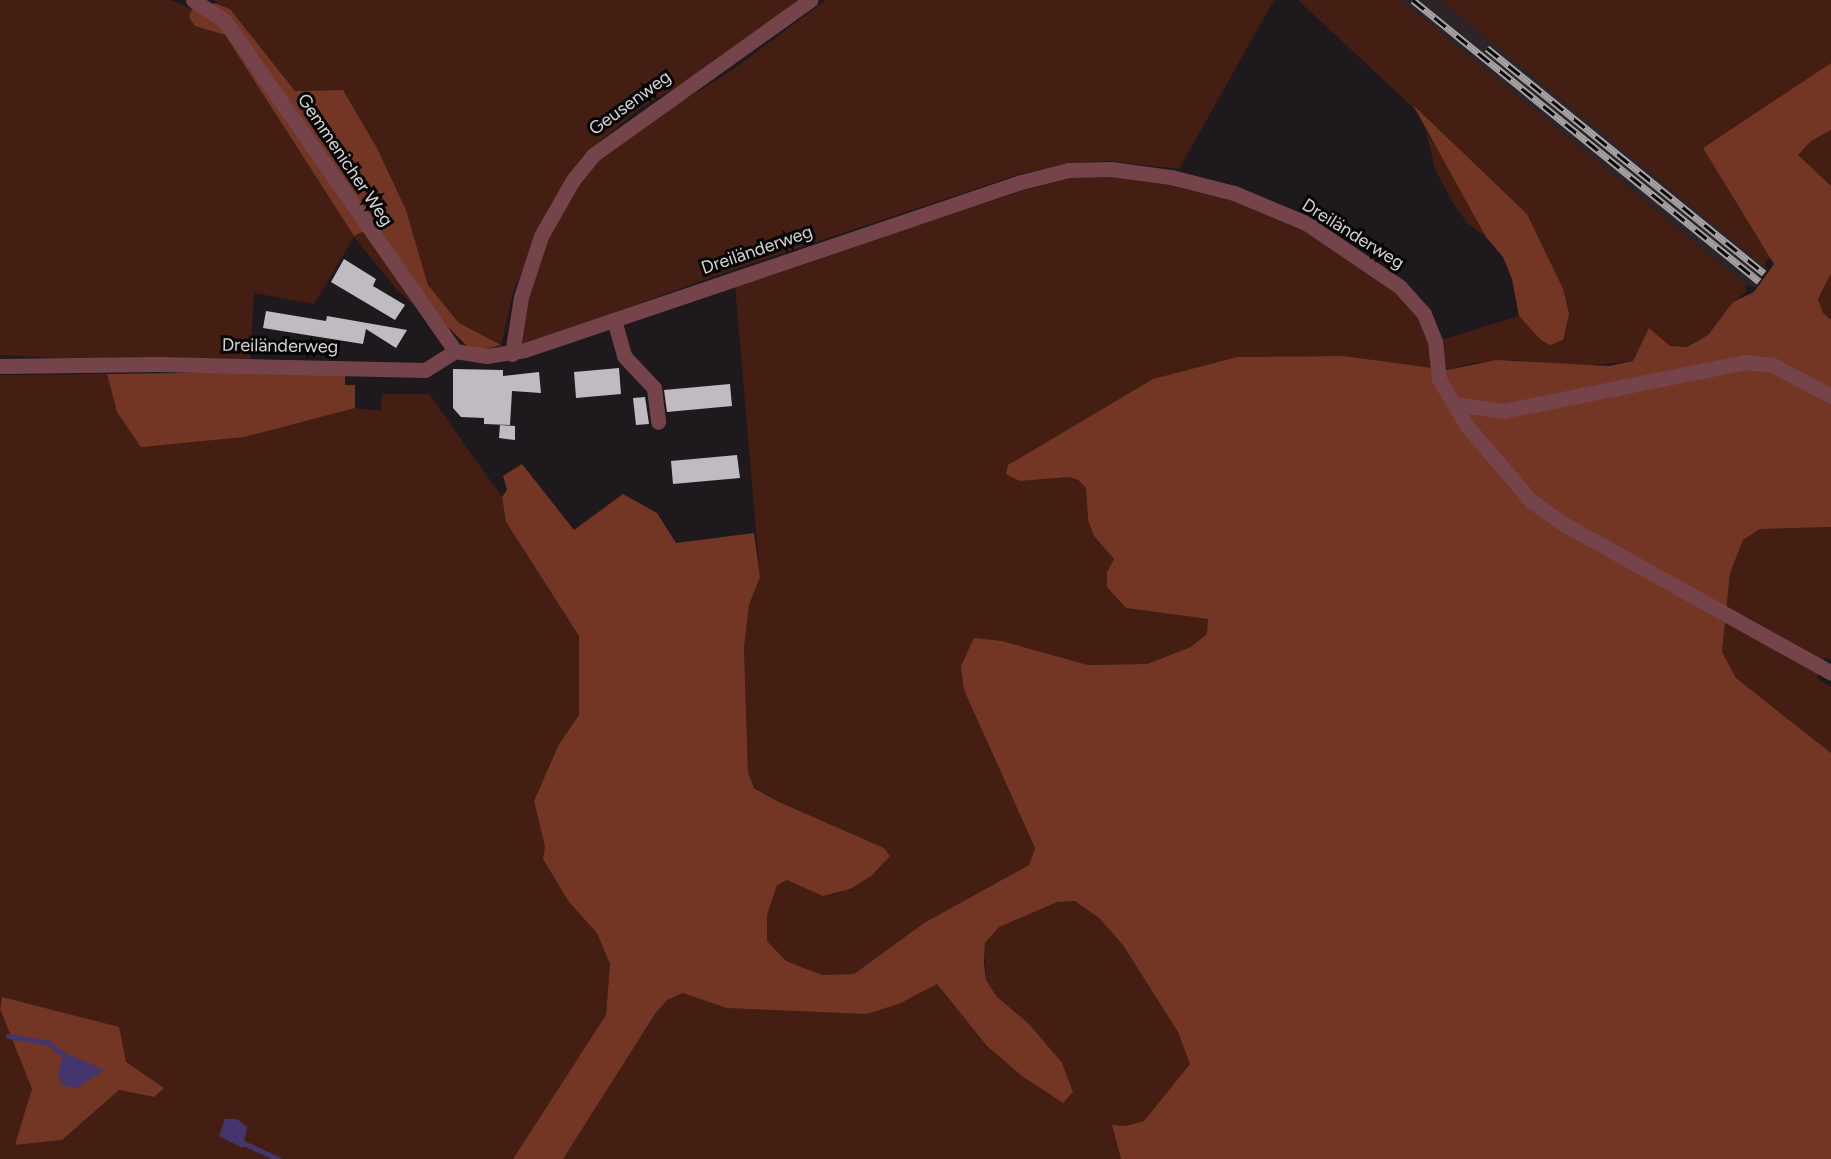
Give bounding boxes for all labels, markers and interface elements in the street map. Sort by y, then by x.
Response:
street label: Geusenweg [585,66,675,140]
street label: Gemmenicher Weg [293,90,397,230]
street label: Dreiländerweg [1298,194,1408,274]
street label: Dreiländerweg [698,221,816,279]
street label: Dreiländerweg [222,334,338,358]

